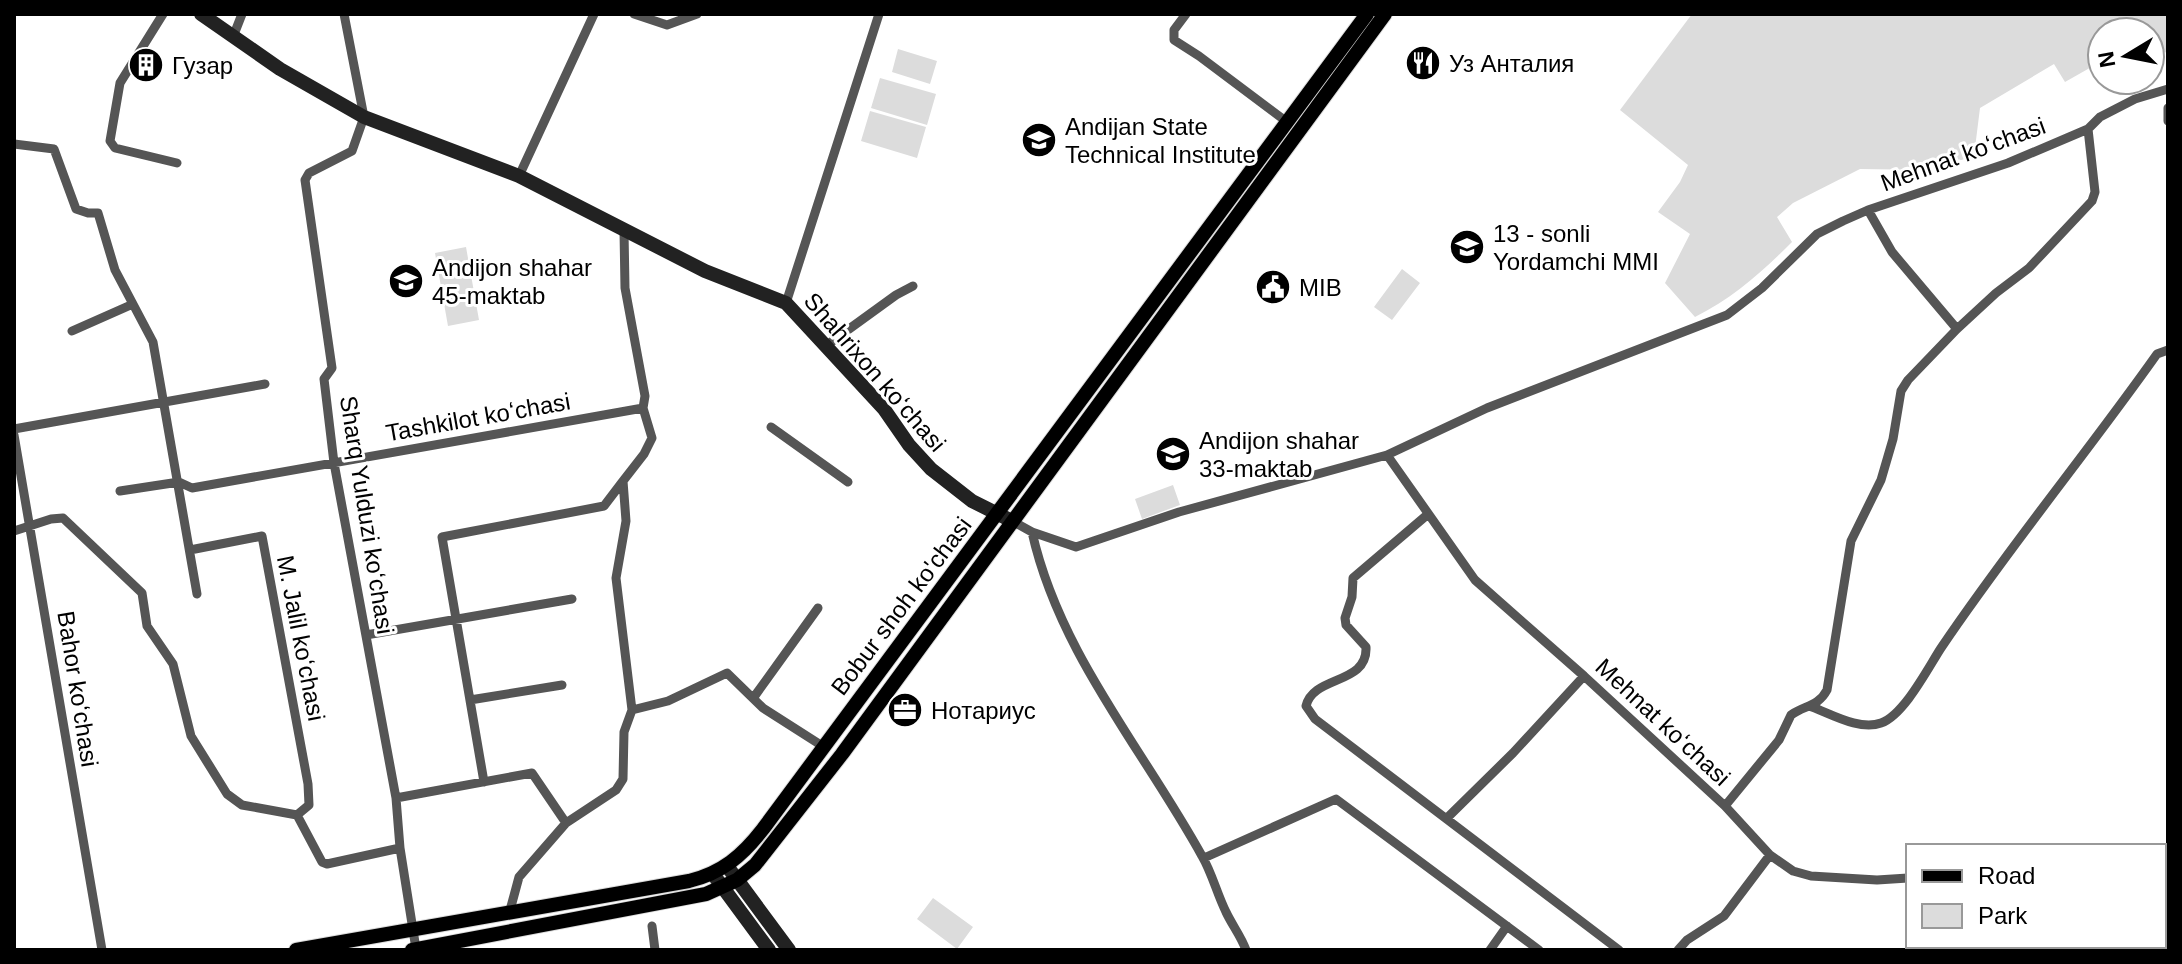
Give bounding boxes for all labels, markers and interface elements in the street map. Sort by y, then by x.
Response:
north arrow [2086,16,2166,96]
restaurant icon: Уз Анталия [1404,44,1442,82]
building icon: Гузар [127,46,165,84]
text: N [2093,49,2120,69]
place label: Уз Анталия [1449,50,1574,77]
place label: Гузар [172,52,233,79]
street label: Mehnat koʻchasi [1877,112,2049,196]
place label: Andijan State Technical Institute [1065,113,1256,168]
school or university icon: Andijan State Technical Institute [1020,121,1058,159]
place label: 13 - sonli Yordamchi MMI [1493,220,1659,275]
school or university icon: 13 - sonli Yordamchi MMI [1448,228,1486,266]
place label: Andijon shahar 45-maktab [432,254,592,309]
school or university icon: Andijon shahar 45-maktab [387,262,425,300]
public building icon: MIB [1254,268,1292,306]
place label: MIB [1299,274,1342,301]
street label: Shahrixon koʻchasi [799,287,951,457]
street label: Tashkilot koʻchasi [384,387,572,447]
street label: Sharq Yulduzi koʻchasi [335,394,399,636]
place label: Andijon shahar 33-maktab [1199,427,1359,482]
school or university icon: Andijon shahar 33-maktab [1154,435,1192,473]
street label: Bobur shoh ko'chasi [825,512,977,700]
street label: M. Jalil koʻchasi [272,553,330,723]
street label: Bahor koʻchasi [52,609,104,769]
street label: Mehnat koʻchasi [1590,653,1736,791]
office icon: Нотариус [886,691,924,729]
place label: Нотариус [931,697,1036,724]
legend [1906,844,2166,948]
text: Road [1978,862,2035,889]
text: Park [1978,902,2028,929]

